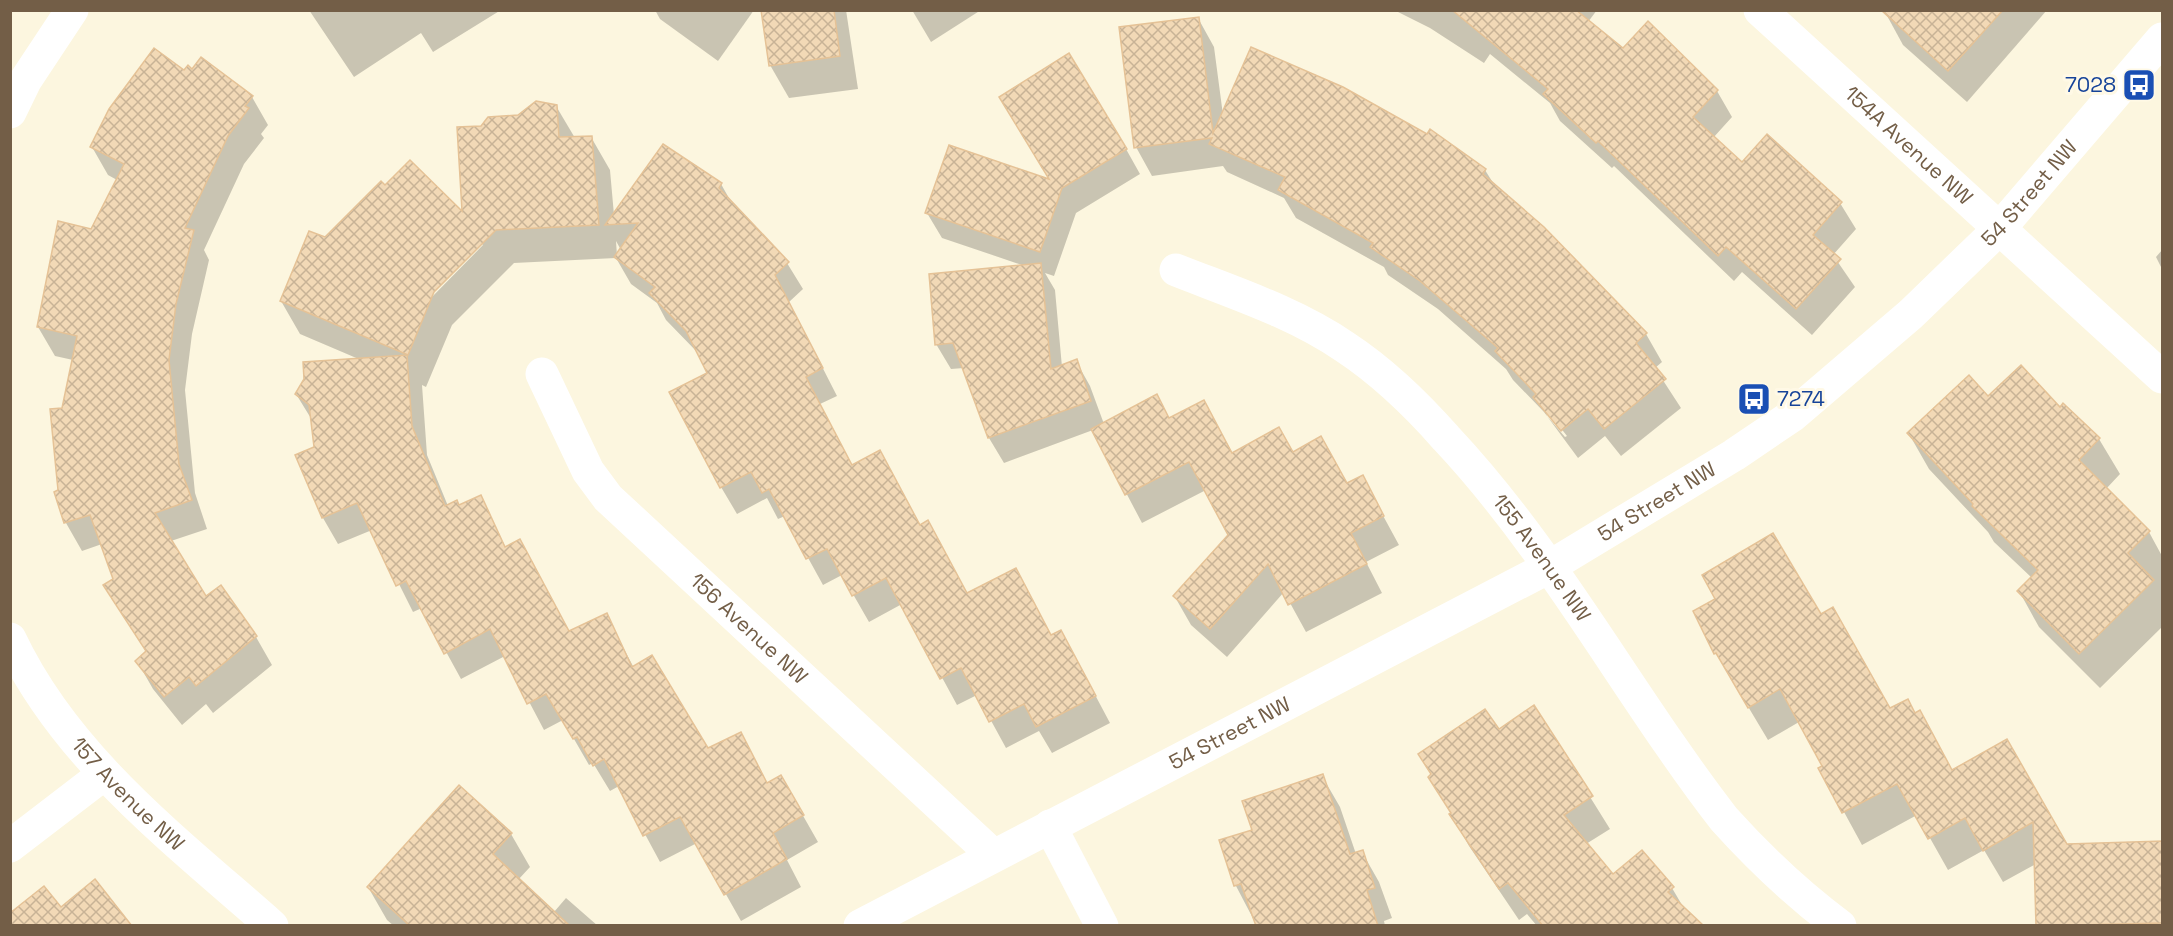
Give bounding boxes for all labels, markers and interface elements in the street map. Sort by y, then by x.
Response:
bus stop icon: 7028 [2121,67,2157,103]
place label: 7028 [2065,71,2116,98]
street label: 154A Avenue NW [1839,80,1979,211]
street label: 54 Street NW [1975,134,2083,252]
bus stop icon: 7274 [1736,381,1772,417]
place label: 7274 [1777,385,1825,412]
street label: 54 Street NW [1593,455,1721,547]
street label: 155 Avenue NW [1487,488,1597,627]
street label: 156 Avenue NW [685,567,814,690]
street label: 54 Street NW [1164,690,1295,776]
street label: 157 Avenue NW [66,731,190,856]

